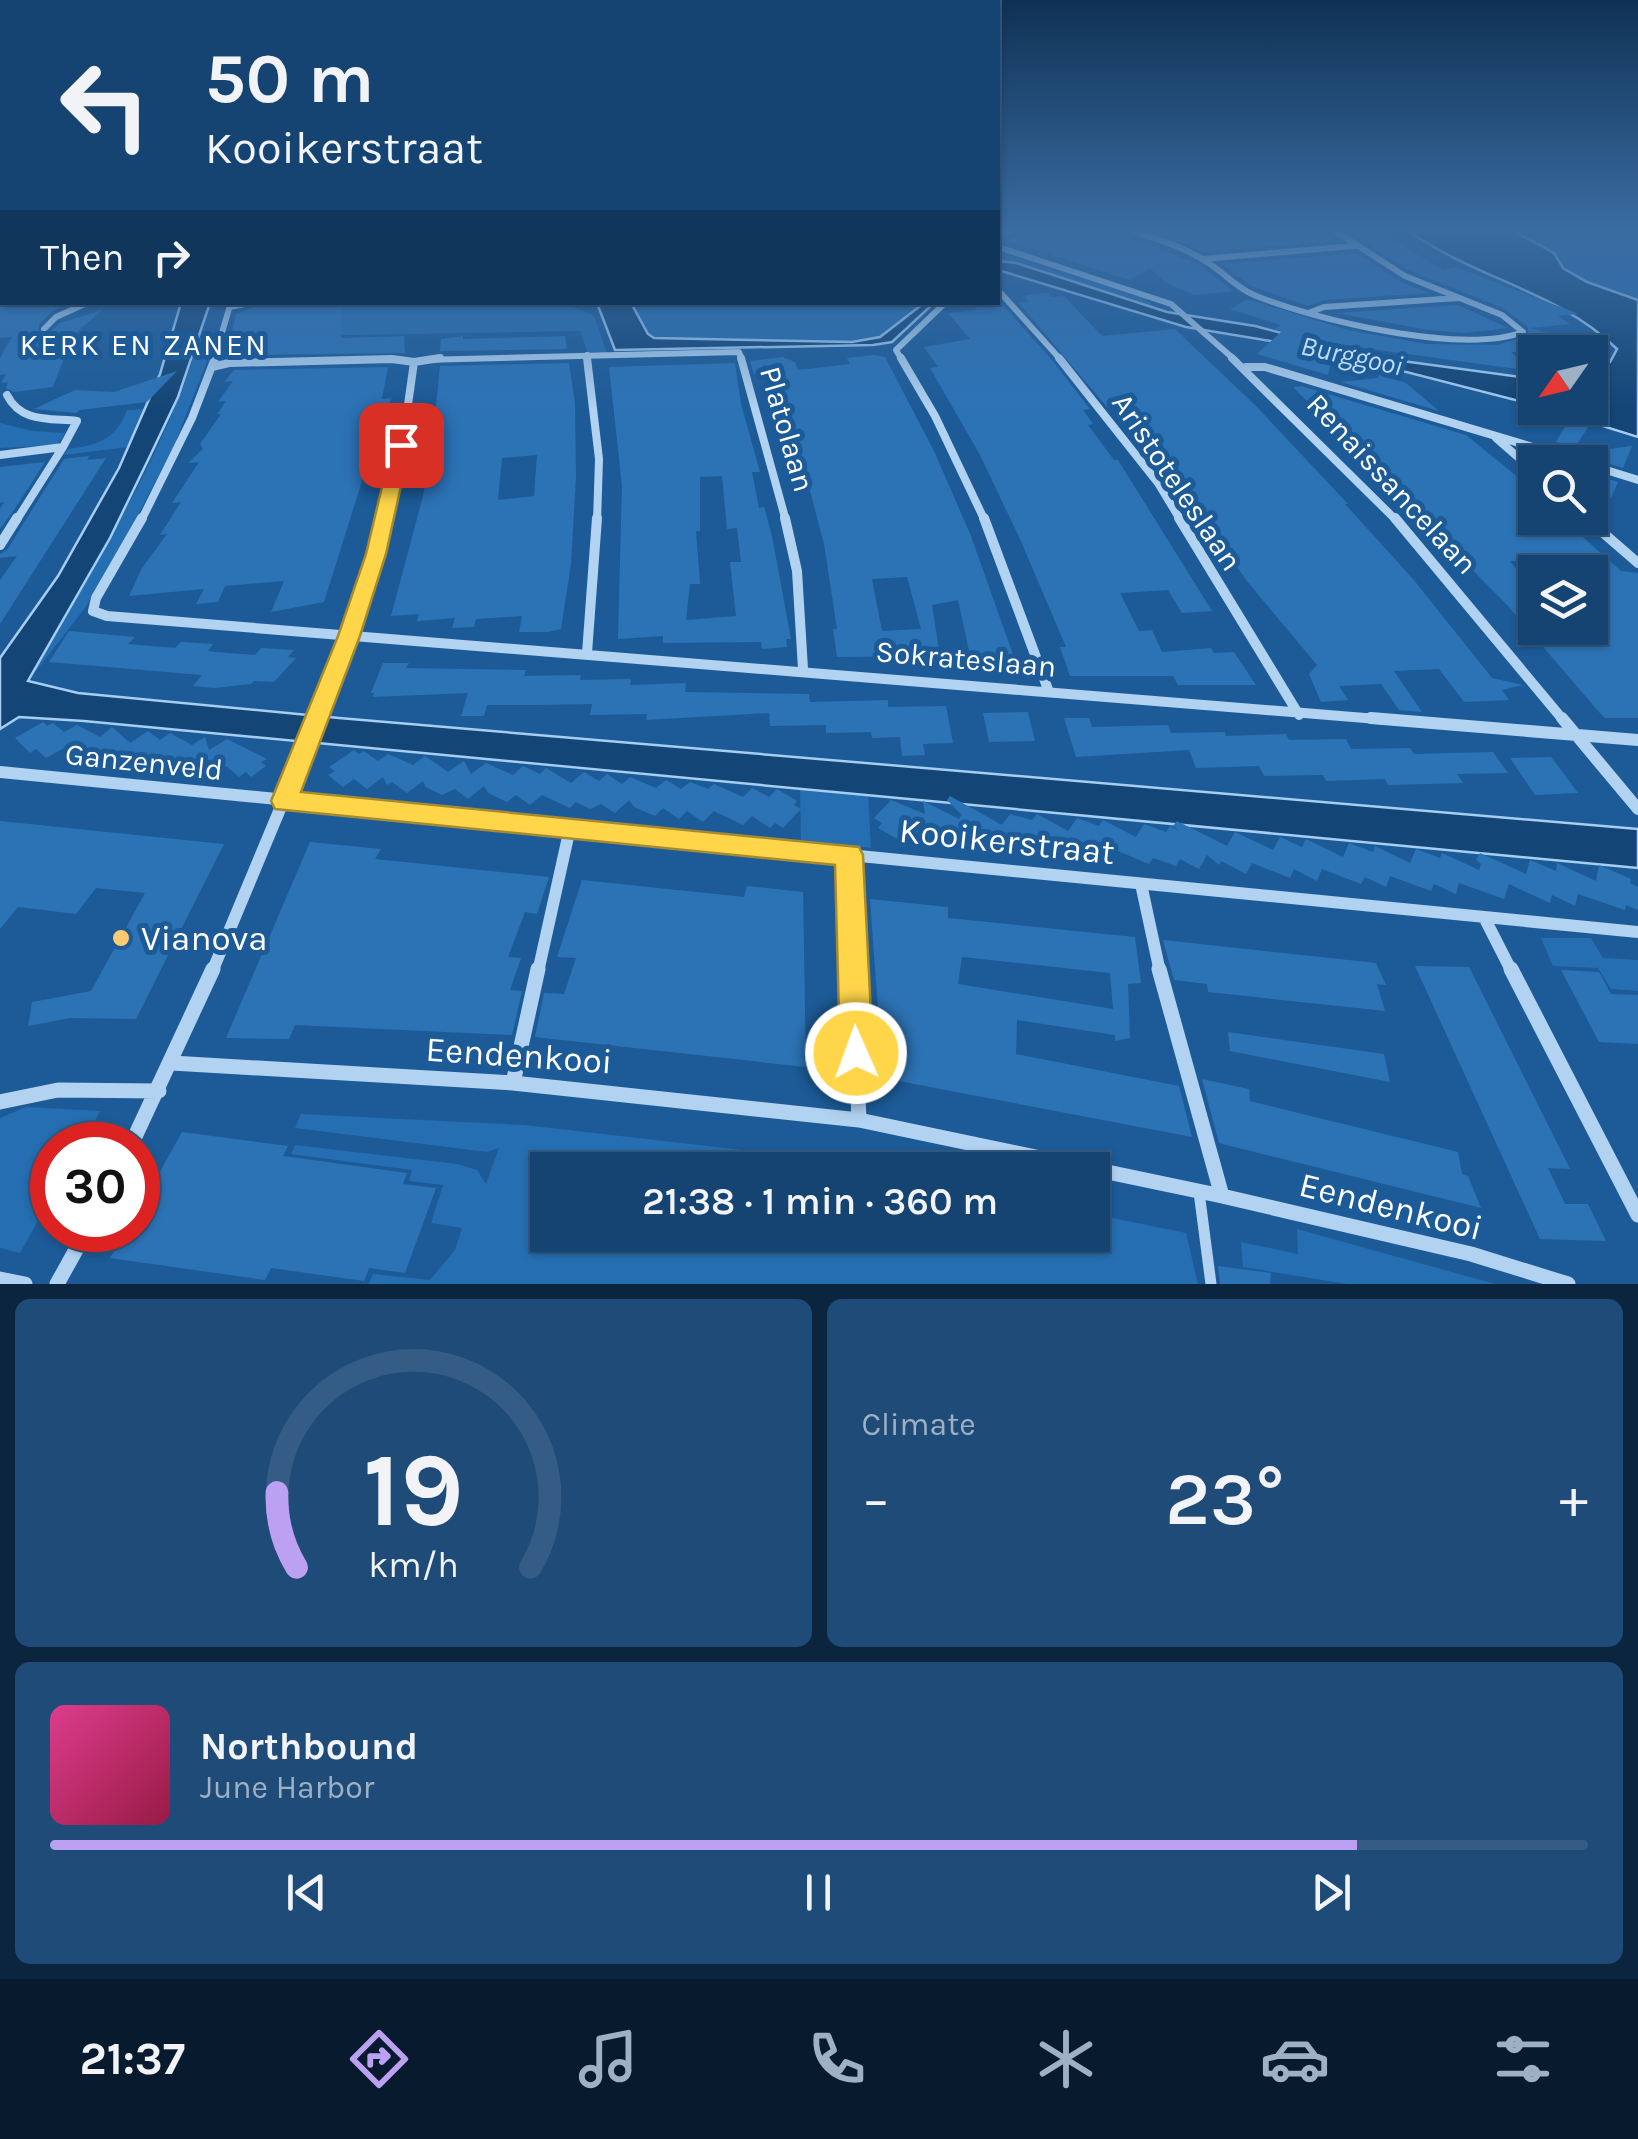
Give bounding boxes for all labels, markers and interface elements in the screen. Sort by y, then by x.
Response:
text: 50 m [205,38,374,120]
icon: left [40,40,170,170]
text: Kooikerstraat [205,122,483,174]
icon: right [144,230,199,285]
text: Then [40,235,124,280]
district label: KERK EN ZANEN [20,327,268,363]
water label: Burggooi [1298,329,1406,382]
north arrow [1518,335,1608,425]
map controls [1518,335,1608,645]
street label: Platolaan [752,362,822,496]
street label: Aristoteleslaan [1104,386,1250,578]
street label: Renaissancelaan [1299,386,1485,582]
pin [359,403,444,488]
icon: arrive [374,418,429,473]
button: search [1518,445,1608,535]
button: layers [1518,555,1608,645]
street label: Sokrateslaan [874,633,1058,685]
street label: Ganzenveld [63,736,225,788]
street label: Kooikerstraat [897,810,1117,873]
place label: Vianova [141,918,268,959]
marker: Vianova [110,927,132,949]
position arrow [804,1001,908,1105]
street label: Eendenkooi [424,1029,614,1082]
speed limit sign: 30 [30,1122,160,1252]
street label: Eendenkooi [1295,1164,1487,1249]
text: 21:38 · 1 min · 360 m [642,1179,998,1224]
text: Climate [862,1406,976,1443]
text: 19 [363,1430,464,1551]
text: 23° [1165,1455,1284,1543]
text: − [862,1467,890,1531]
text: + [1559,1467,1588,1531]
text: km/h [368,1544,459,1586]
text: Northbound [200,1724,418,1769]
text: June Harbor [200,1769,374,1806]
icon: previous [279,1865,334,1920]
icon: pause [791,1865,846,1920]
icon: next [1304,1865,1359,1920]
icon: directions [344,2024,414,2094]
icon: music [573,2024,643,2094]
icon: phone [802,2024,872,2094]
icon: climate [1031,2024,1101,2094]
icon: car [1260,2024,1330,2094]
icon: filters [1488,2024,1558,2094]
text: 21:37 [79,2033,185,2085]

